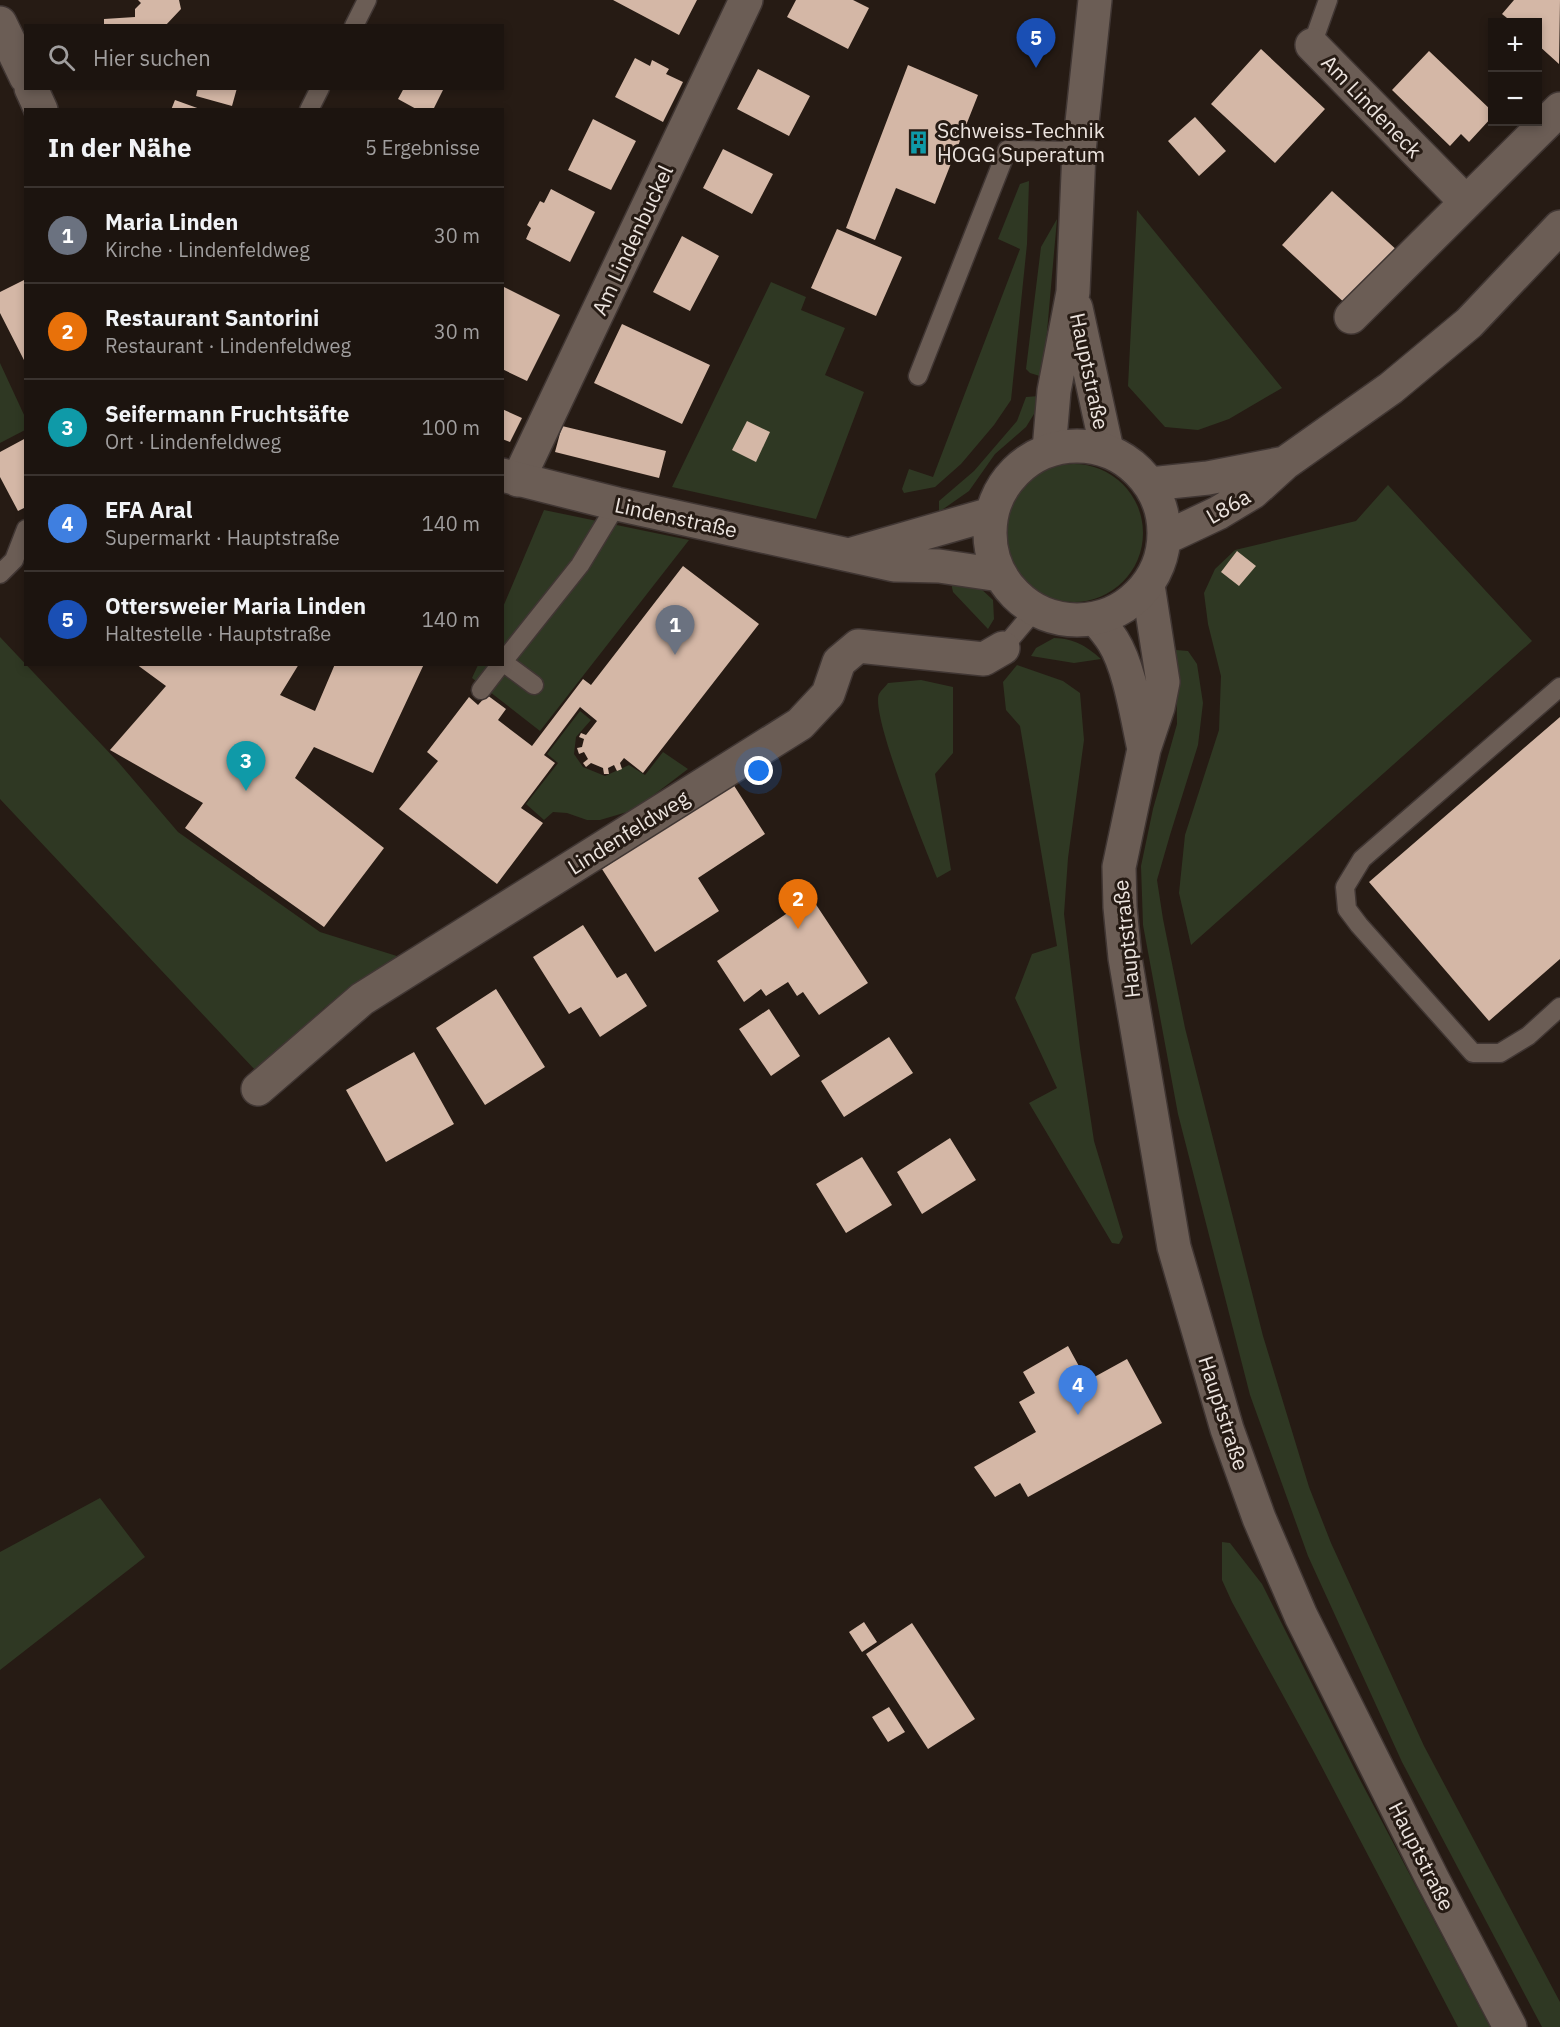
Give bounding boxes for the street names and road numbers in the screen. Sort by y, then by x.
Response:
street label: Am Lindeneck [1316,48,1428,164]
street label: Am Lindenbuckel [585,160,679,320]
street label: Hauptstraße [1064,310,1116,432]
street label: L86a [1201,482,1255,530]
street label: Lindenstraße [612,490,740,544]
street label: Lindenfeldweg [562,784,694,880]
street label: Hauptstraße [1106,879,1146,999]
street label: Hauptstraße [1192,1352,1256,1474]
street label: Hauptstraße [1383,1797,1461,1915]

